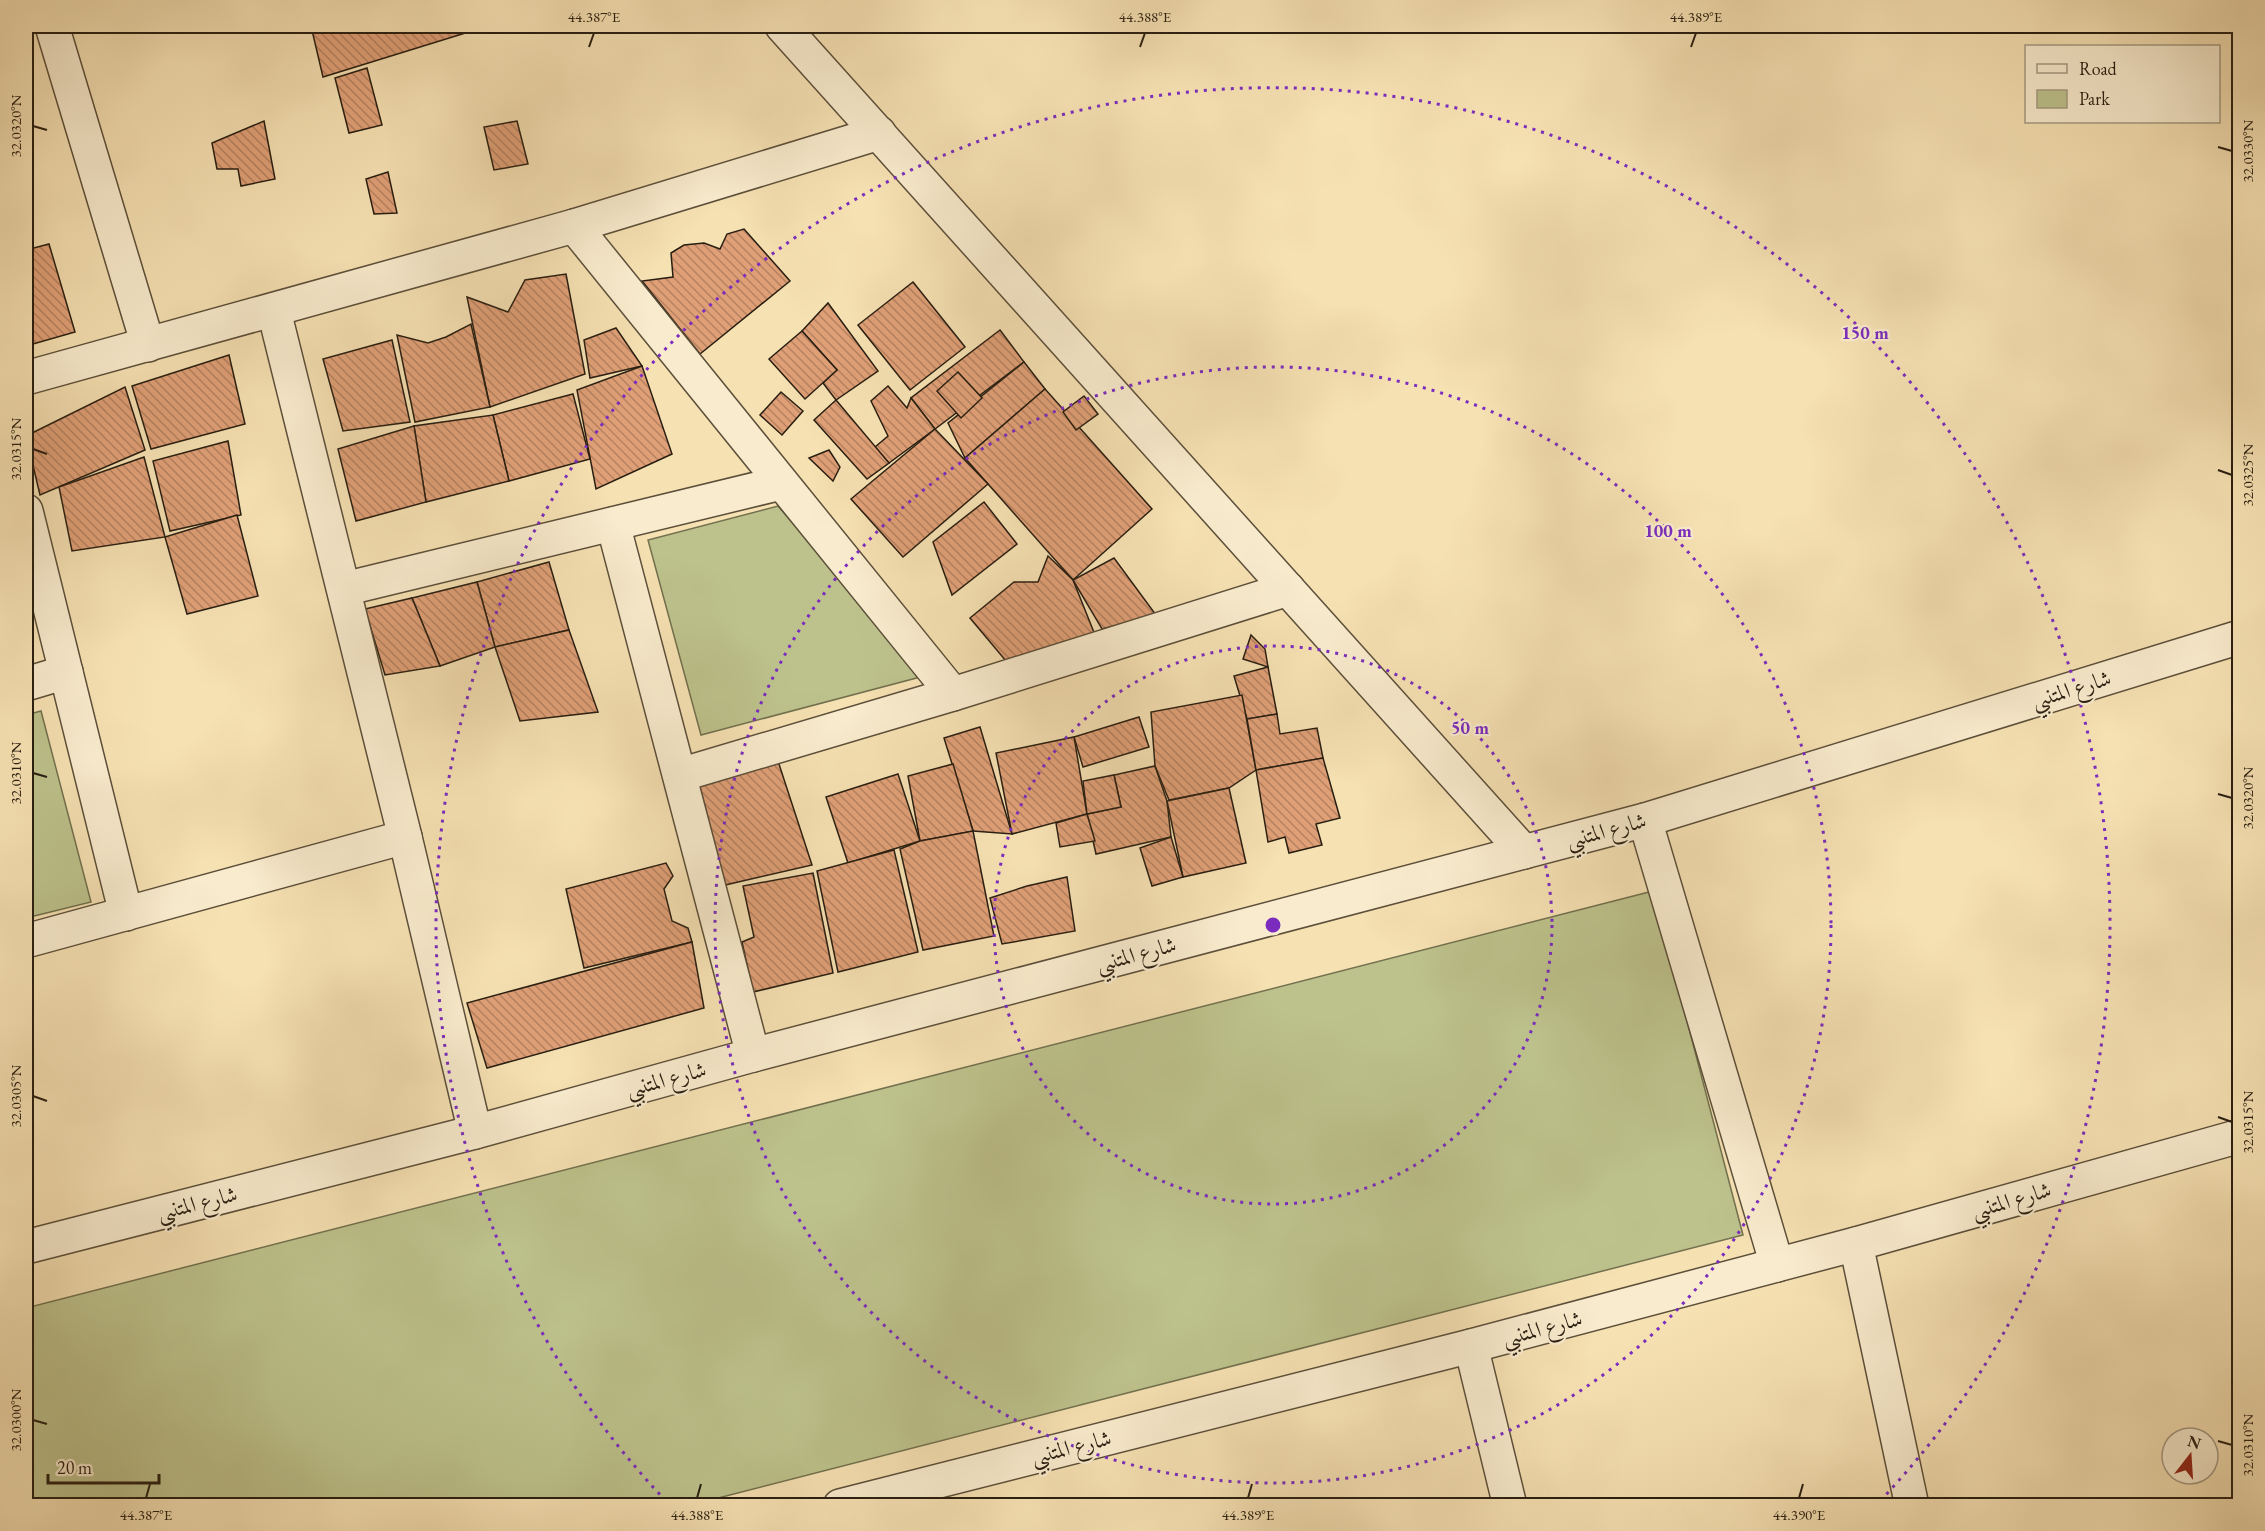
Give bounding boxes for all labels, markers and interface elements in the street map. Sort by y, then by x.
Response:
text: 44.387°E [568,7,621,26]
text: 44.388°E [1119,7,1172,26]
text: 44.389°E [1670,7,1723,26]
legend [2025,45,2220,123]
text: Road [2079,57,2118,80]
text: Park [2079,87,2110,110]
text: 32.0320°N [6,94,25,157]
text: 32.0330°N [2238,119,2257,182]
text: 150 m [1841,321,1889,344]
text: 32.0315°N [6,417,25,480]
text: 32.0325°N [2238,443,2257,506]
text: 100 m [1644,519,1692,542]
street label: شارع المتنبي [2028,663,2116,721]
text: 50 m [1451,716,1489,739]
text: 32.0310°N [6,741,25,804]
text: 32.0320°N [2238,766,2257,829]
street label: شارع المتنبي [1563,805,1651,860]
centre of rings [1263,915,1283,935]
street label: شارع المتنبي [1093,929,1181,984]
street label: شارع المتنبي [623,1054,711,1109]
text: 32.0305°N [6,1064,25,1127]
text: 32.0315°N [2238,1090,2257,1153]
street label: شارع المتنبي [1968,1175,2056,1231]
street label: شارع المتنبي [154,1179,242,1233]
street label: شارع المتنبي [1499,1303,1587,1358]
text: 32.0300°N [6,1388,25,1451]
text: 32.0310°N [2238,1413,2257,1476]
street label: شارع المتنبي [1028,1423,1116,1477]
north arrow [2160,1426,2220,1486]
text: N [2185,1430,2204,1454]
scale bar [48,1447,159,1485]
text: 20 m [57,1456,92,1479]
text: 44.387°E [120,1505,173,1524]
text: 44.388°E [671,1505,724,1524]
text: 44.389°E [1222,1505,1275,1524]
text: 44.390°E [1773,1505,1826,1524]

